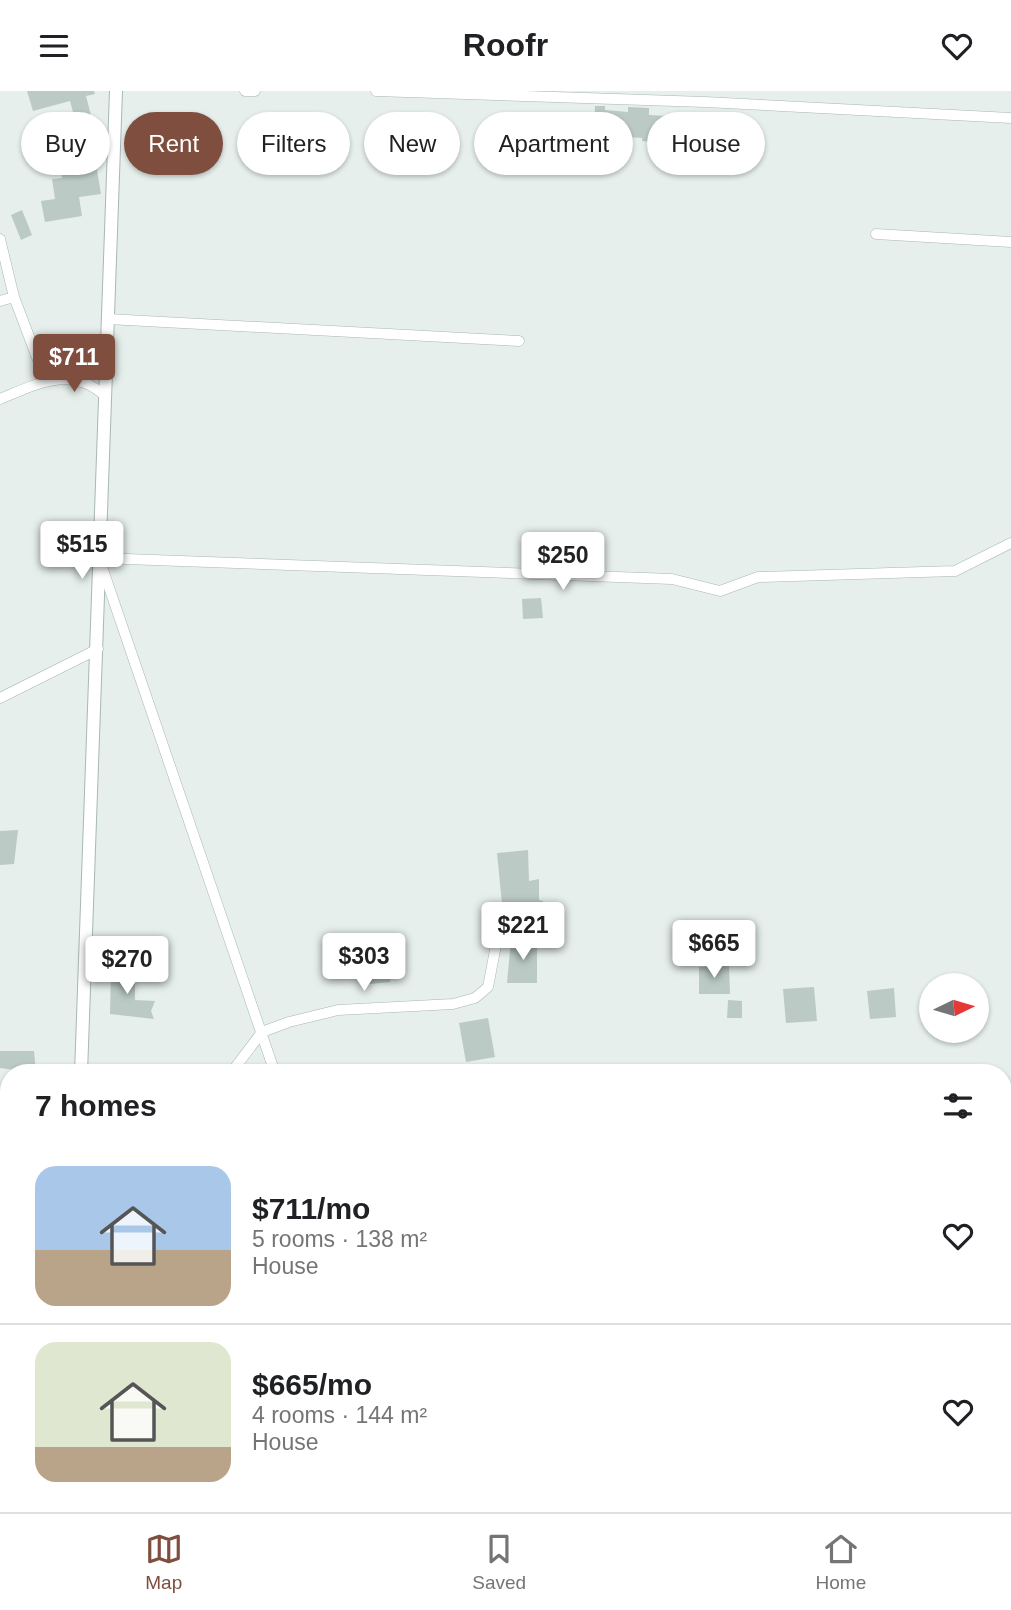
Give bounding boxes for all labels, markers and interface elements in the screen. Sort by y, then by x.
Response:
icon: menu [35,27,73,65]
text: Roofr [463,27,548,63]
icon: heart [938,27,976,65]
chip: Buy [21,112,110,175]
chip: Rent [124,112,223,175]
chip: Filters [237,112,350,175]
chip: New [364,112,460,175]
chip: Apartment [474,112,633,175]
chip: House [647,112,765,175]
pin: $711 [33,335,115,394]
text: $711 [49,344,99,370]
pin: $515 [41,521,123,581]
text: $515 [56,531,108,557]
pin: $250 [522,533,604,592]
text: $250 [537,542,589,568]
pin: $221 [482,903,564,962]
text: $221 [497,912,549,938]
pin: $665 [673,921,755,980]
text: $665 [688,930,740,956]
pin: $303 [323,933,405,993]
pin: $270 [86,937,168,996]
text: $303 [338,943,390,969]
text: $270 [101,946,153,972]
north arrow [919,973,989,1043]
map controls [919,973,989,1043]
icon: filters [939,1087,977,1125]
text: 7 homes [35,1089,157,1122]
text: $711/mo [252,1192,370,1225]
icon: home [91,1194,175,1278]
icon: heart [939,1217,977,1255]
text: 5 rooms · 138 m² [252,1226,427,1252]
text: House [252,1253,318,1279]
text: $665/mo [252,1368,372,1401]
icon: home [91,1370,175,1454]
icon: heart [939,1393,977,1431]
text: 4 rooms · 144 m² [252,1402,427,1428]
text: House [252,1429,318,1455]
tab: Map [145,1530,183,1594]
tab: Saved [472,1530,526,1594]
tab: Home [816,1530,866,1594]

